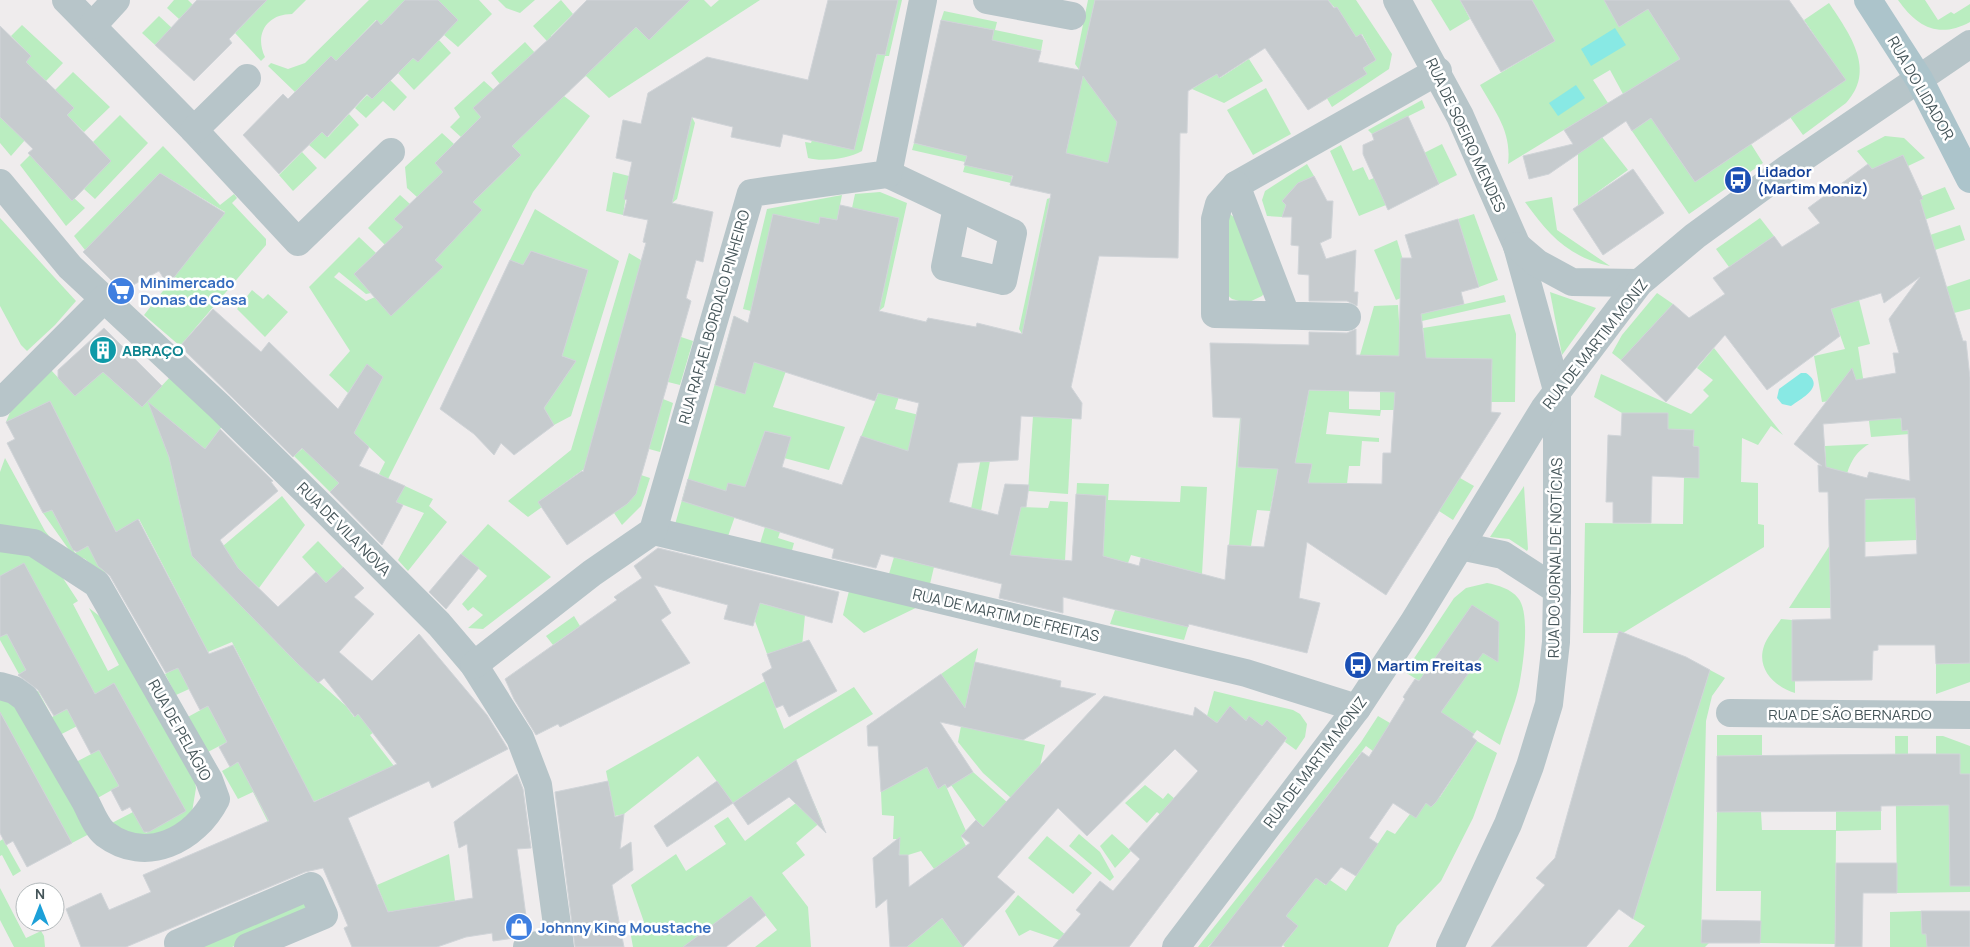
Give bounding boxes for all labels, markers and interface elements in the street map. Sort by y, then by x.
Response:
street label: RUA DO LIDADOR [1883,32,1959,144]
street label: RUA DE SOEIRO MENDES [1421,54,1511,216]
place label: Lidador (Martim Moniz) [1757,161,1869,199]
bus stop icon: Lidador (Martim Moniz) [1723,165,1753,195]
street label: RUA RAFAEL BORDALO PINHEIRO [673,207,755,427]
place label: Minimercado Donas de Casa [140,272,247,310]
street label: RUA DE MARTIM MONIZ [1538,275,1652,413]
supermarket icon: Minimercado Donas de Casa [106,276,136,306]
building icon: ABRAÇO [88,335,118,365]
place label: ABRAÇO [122,340,184,361]
street label: RUA DO JORNAL DE NOTÍCIAS [1543,458,1567,658]
street label: RUA DE VILA NOVA [293,478,396,581]
street label: RUA DE MARTIM DE FREITAS [911,583,1101,647]
bus stop icon: Martim Freitas [1343,650,1373,680]
place label: Martim Freitas [1377,655,1482,676]
street label: RUA DE PELÁGIO [143,675,217,785]
street label: RUA DE MARTIM MONIZ [1259,692,1371,832]
street label: RUA DE SÃO BERNARDO [1768,704,1932,725]
north arrow [15,882,65,932]
text: N [35,884,45,903]
shop icon: Johnny King Moustache [504,912,534,942]
place label: Johnny King Moustache [538,917,711,938]

